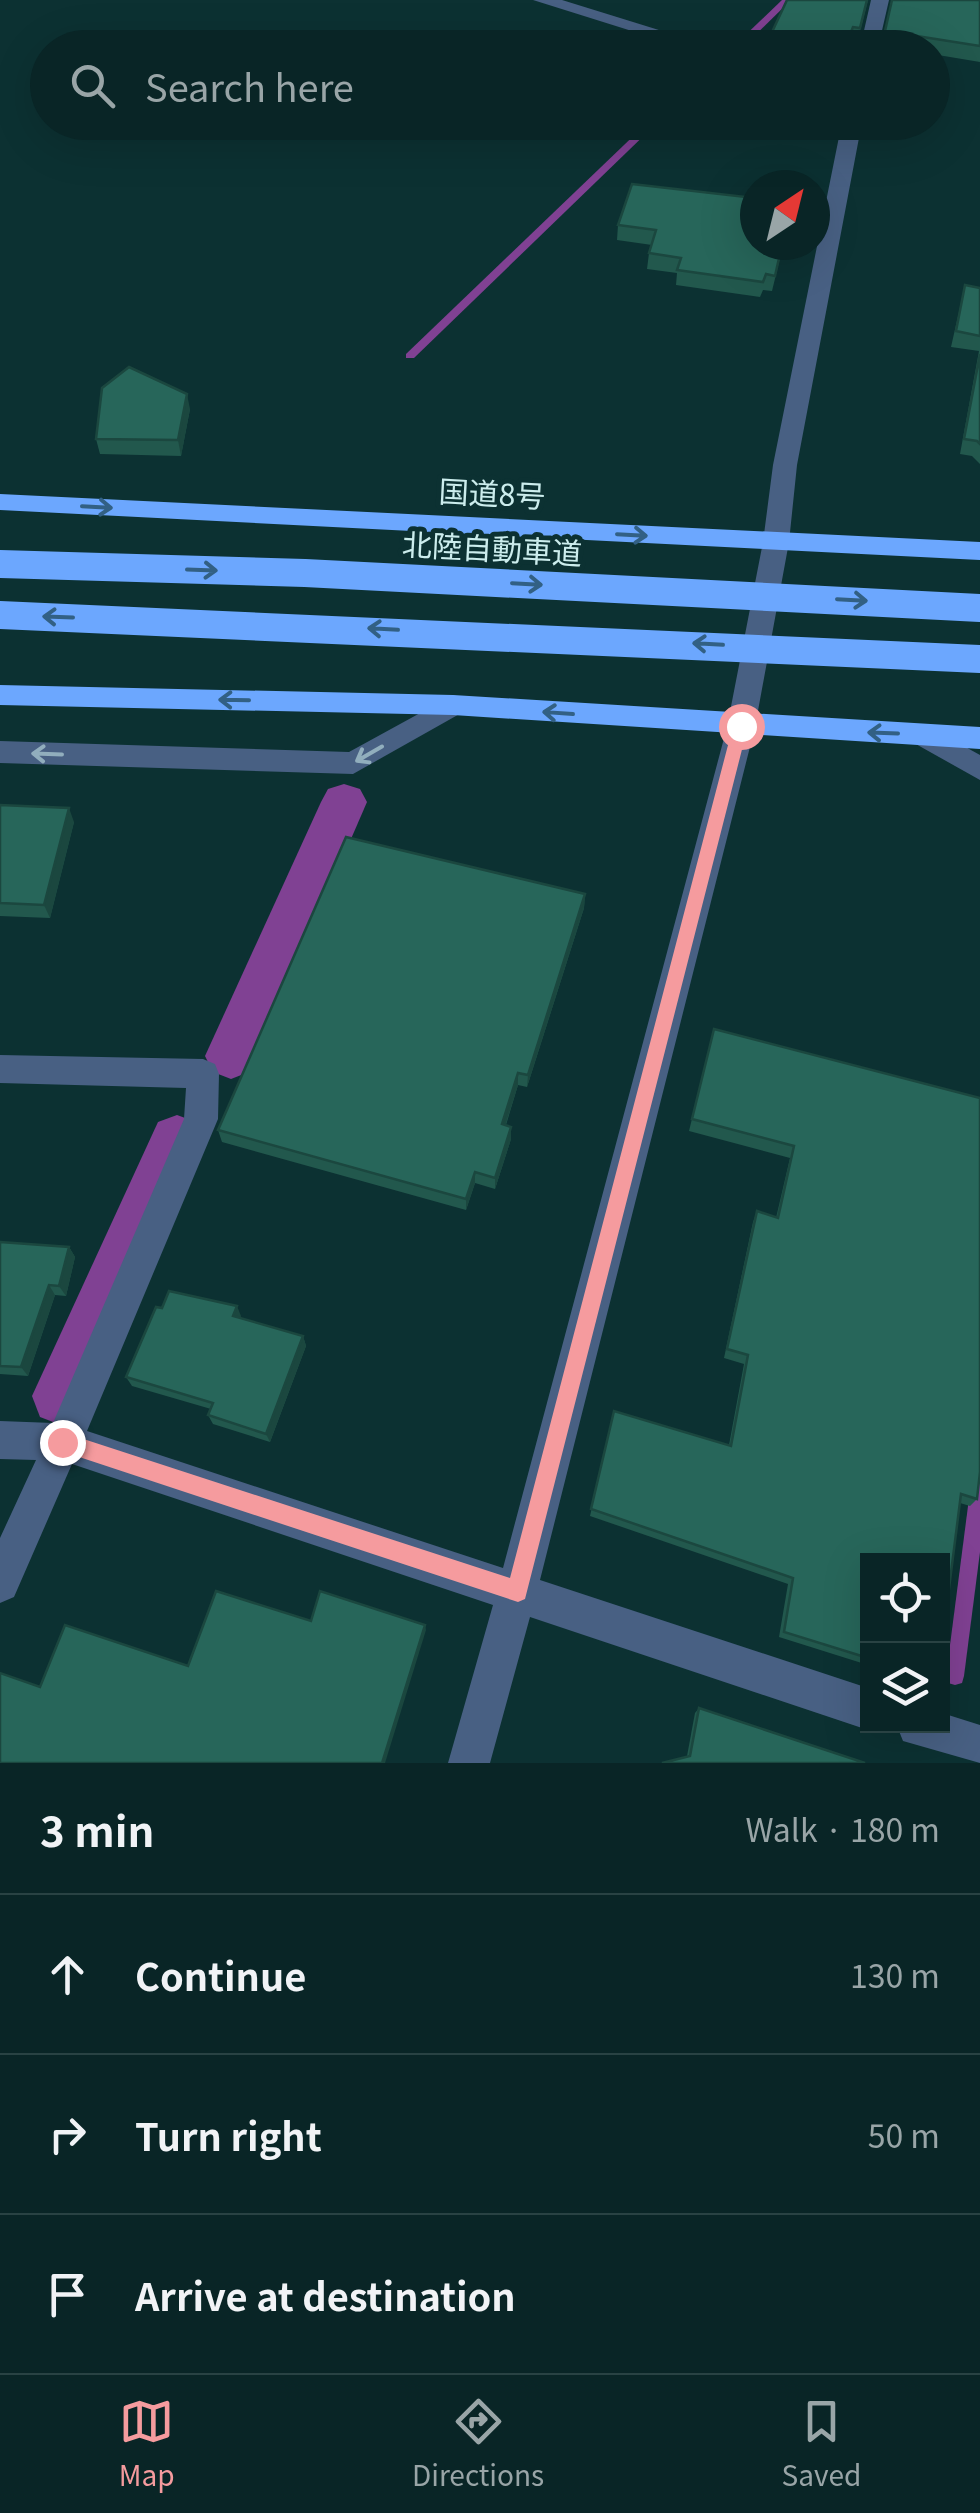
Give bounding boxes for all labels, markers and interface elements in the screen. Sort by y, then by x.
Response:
search box [30,30,950,140]
icon: search [65,58,120,113]
text: Search here [145,58,354,113]
north arrow [740,170,830,260]
street label: 国道8号 [438,467,547,517]
one-way arrow [81,498,113,517]
street label: 北陸自動車道 [401,520,583,574]
one-way arrow [615,526,647,545]
one-way arrow [186,561,218,580]
one-way arrow [511,575,543,594]
one-way arrow [835,591,867,610]
one-way arrow [43,607,75,626]
one-way arrow [368,619,400,638]
one-way arrow [692,634,724,653]
one-way arrow [218,691,250,710]
one-way arrow [543,703,575,722]
route start [719,704,765,750]
one-way arrow [867,723,899,742]
one-way arrow [31,744,63,763]
one-way arrow [355,744,384,764]
route end [40,1420,86,1466]
map controls [860,1553,950,1733]
button: locate [860,1553,950,1643]
button: layers [860,1643,950,1733]
text: 3 min [40,1798,155,1859]
text: Walk · 180 m [745,1805,940,1851]
icon: ahead [40,1947,95,2002]
text: Continue [135,1947,306,2002]
text: 130 m [850,1951,940,1997]
icon: right [40,2107,95,2162]
text: Turn right [135,2107,322,2162]
text: 50 m [868,2111,940,2157]
icon: arrive [40,2267,95,2322]
text: Arrive at destination [135,2267,516,2322]
tab: Map [119,2394,175,2494]
tab: Directions [412,2394,544,2494]
tab: Saved [782,2394,861,2494]

